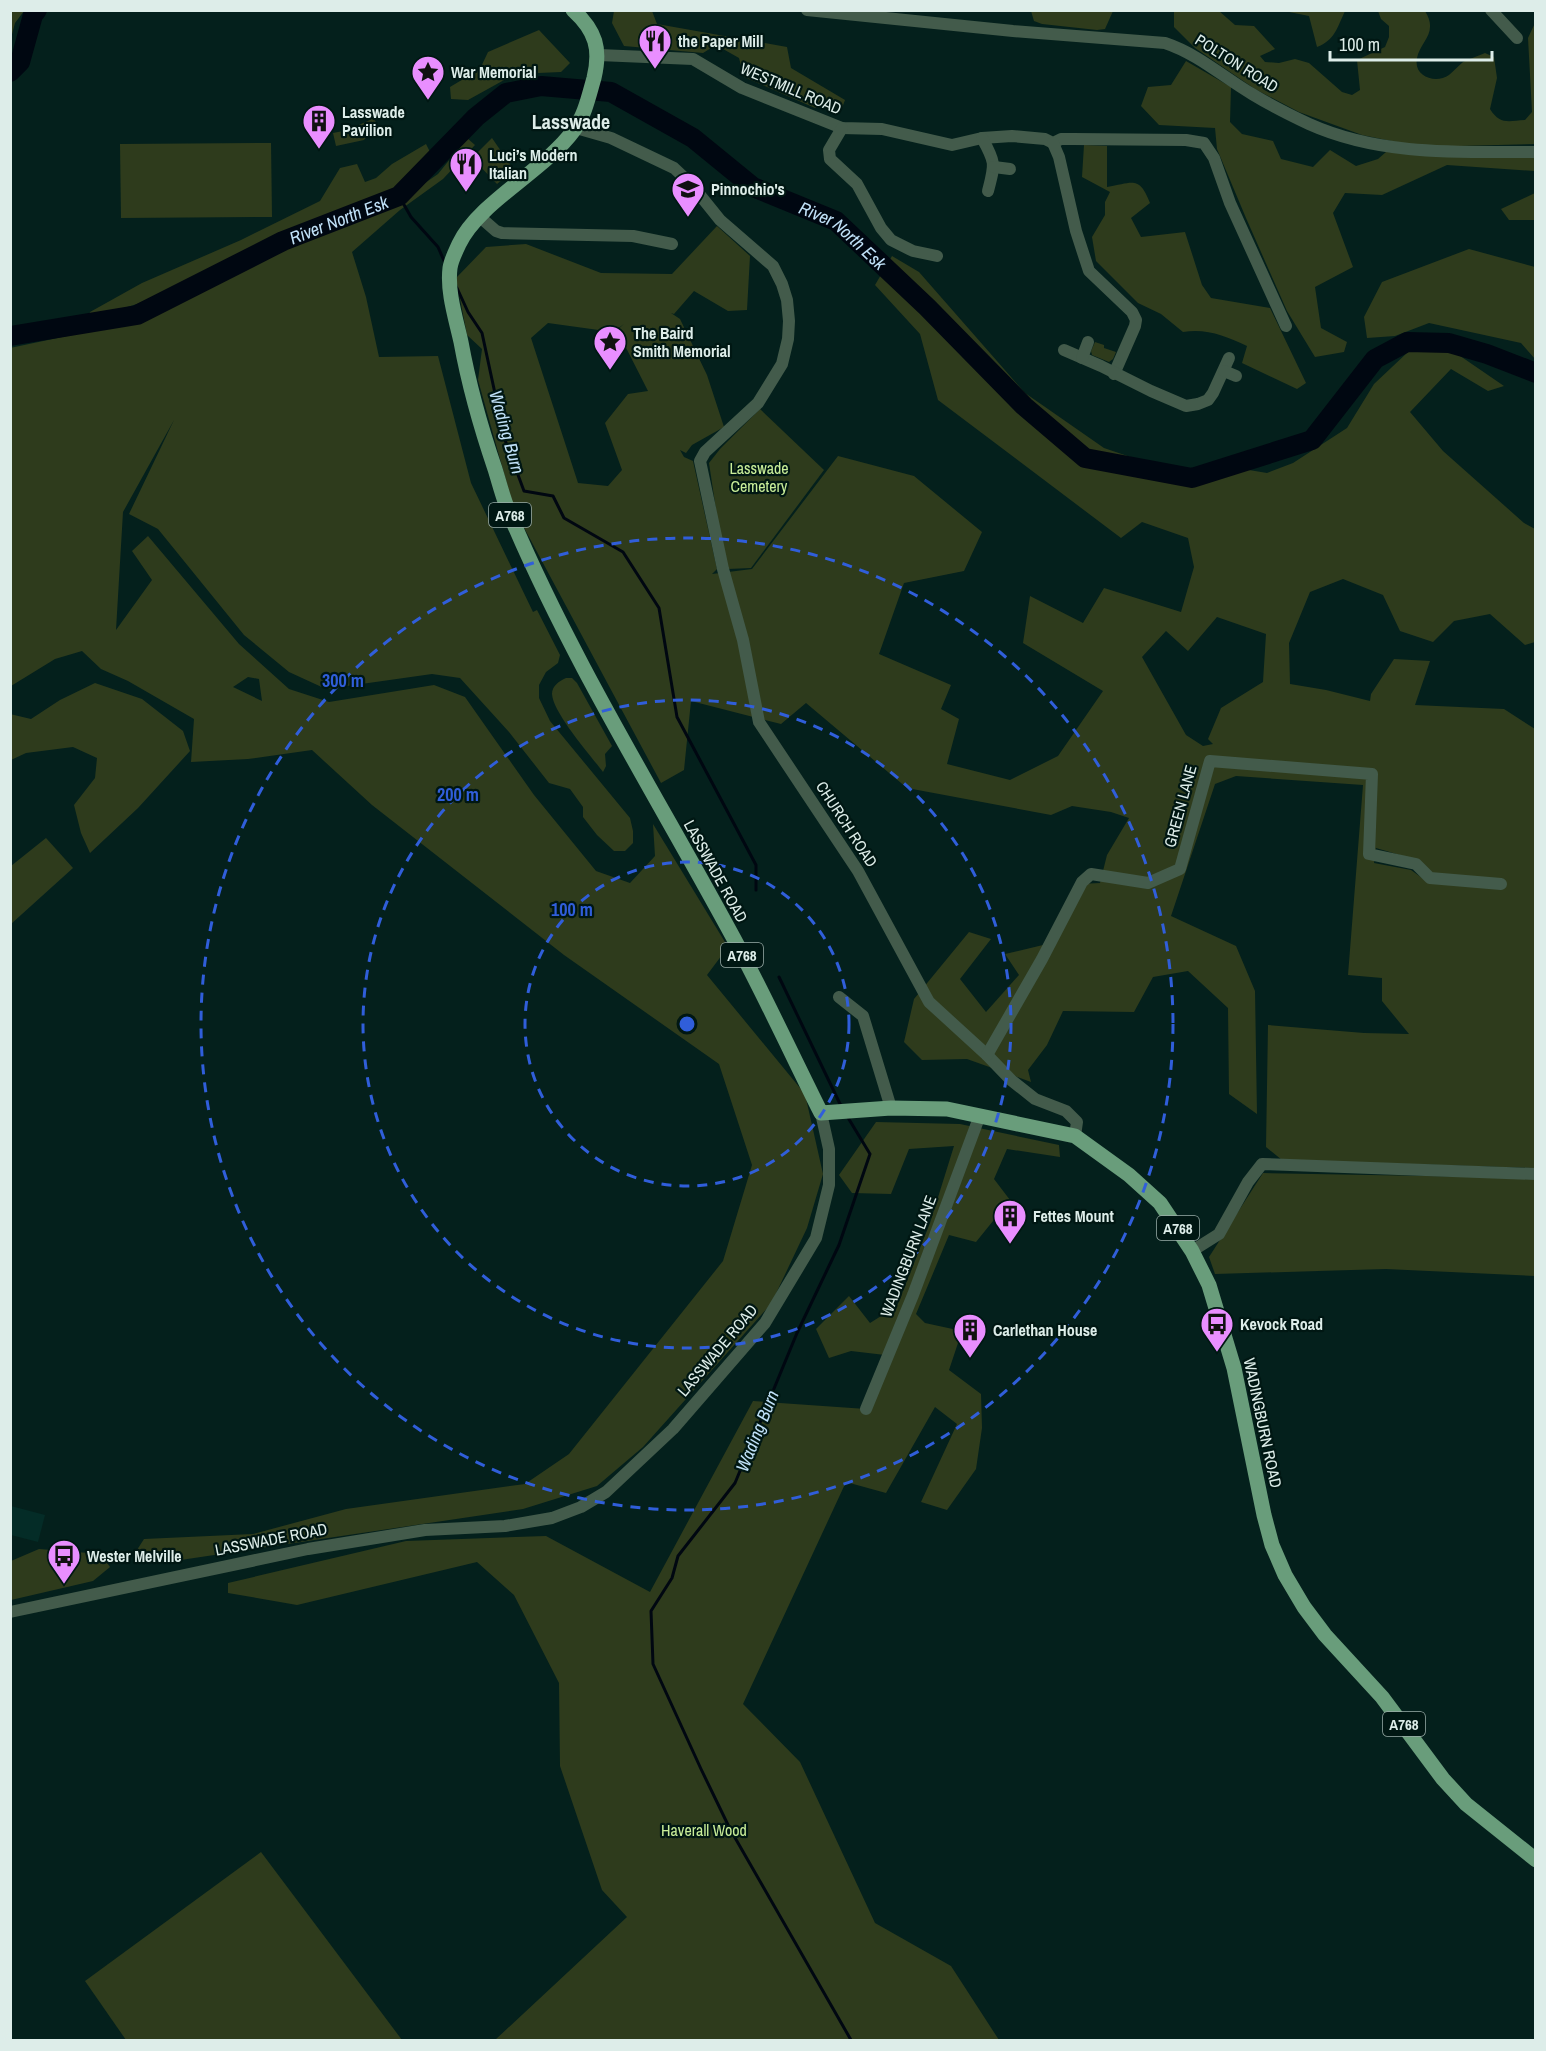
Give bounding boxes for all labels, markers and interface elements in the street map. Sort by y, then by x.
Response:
restaurant icon: the Paper Mill [637,23,673,70]
scale bar [1330,24,1492,62]
street label: POLTON ROAD [1191,29,1283,97]
place label: the Paper Mill [678,30,763,52]
text: 100 m [1339,32,1380,57]
place icon: War Memorial [410,54,446,101]
street label: WESTMILL ROAD [737,57,845,119]
place label: War Memorial [451,61,537,83]
place label: Lasswade Pavilion [342,101,405,141]
building icon: Lasswade Pavilion [301,103,337,150]
district label: Lasswade [532,108,610,135]
place label: Luci’s Modern Italian [489,144,577,184]
restaurant icon: Luci’s Modern Italian [448,146,484,193]
school or university icon: Pinnochio's [670,171,706,218]
place label: Pinnochio's [711,178,785,200]
water label: River North Esk [285,189,392,250]
water label: River North Esk [795,195,893,275]
place label: The Baird Smith Memorial [633,322,731,362]
place icon: The Baird Smith Memorial [592,324,628,371]
water label: Wading Burn [483,387,531,477]
park label: Lasswade Cemetery [729,457,789,497]
road number: A768 [489,503,531,527]
text: 300 m [322,668,364,693]
street label: GREEN LANE [1158,762,1202,850]
street label: CHURCH ROAD [811,777,883,871]
text: 200 m [437,782,479,807]
street label: LASSWADE ROAD [679,816,753,926]
text: 100 m [551,897,593,922]
road number: A768 [721,943,763,967]
centre of rings [677,1014,697,1034]
street label: WADINGBURN LANE [875,1192,941,1320]
building icon: Fettes Mount [992,1198,1028,1245]
place label: Fettes Mount [1033,1205,1115,1227]
road number: A768 [1157,1216,1199,1240]
street label: LASSWADE ROAD [672,1299,762,1401]
bus stop icon: Kevock Road [1199,1306,1235,1353]
building icon: Carlethan House [952,1312,988,1359]
place label: Kevock Road [1240,1313,1323,1335]
place label: Carlethan House [993,1319,1097,1341]
street label: WADINGBURN ROAD [1238,1356,1288,1490]
water label: Wading Burn [729,1387,785,1475]
street label: LASSWADE ROAD [213,1517,329,1561]
bus stop icon: Wester Melville [46,1538,82,1585]
place label: Wester Melville [87,1545,182,1567]
road number: A768 [1383,1712,1425,1736]
park label: Haverall Wood [661,1819,747,1841]

